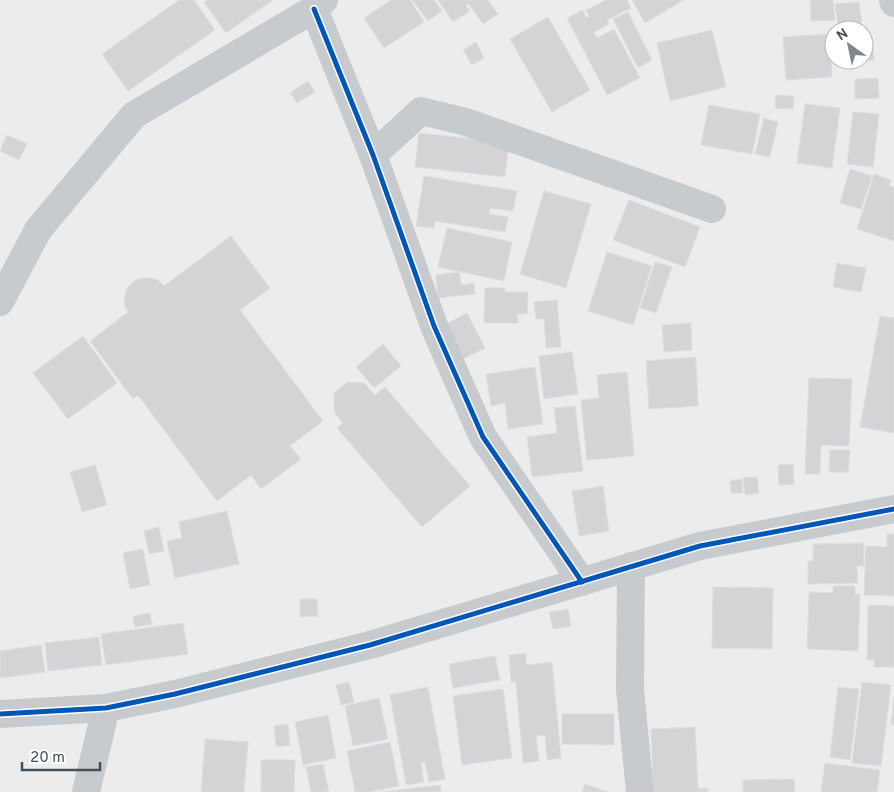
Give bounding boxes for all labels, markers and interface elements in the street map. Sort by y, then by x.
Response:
north arrow [824,20,874,70]
text: N [834,25,852,45]
scale bar [22,740,100,772]
text: 20 m [30,749,65,768]

